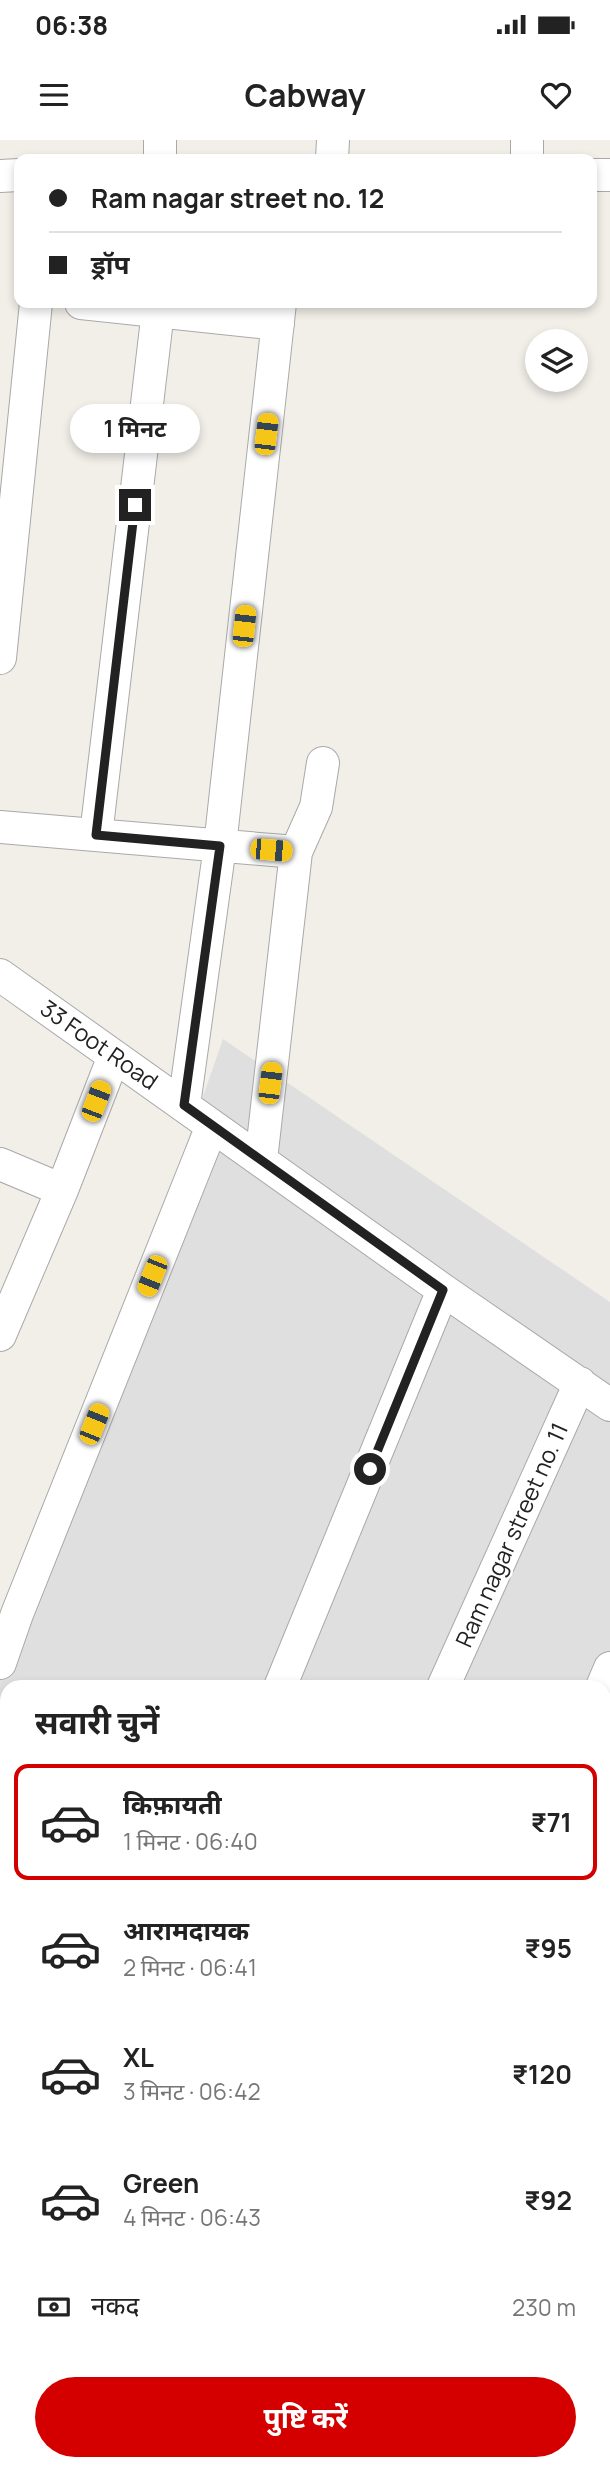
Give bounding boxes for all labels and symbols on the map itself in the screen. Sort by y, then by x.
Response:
callout: 1 मिनट [70,404,200,452]
car [254,412,279,456]
route end [119,489,151,521]
car [232,604,257,648]
car [250,838,293,862]
street label: 33 Foot Road [34,992,165,1097]
car [258,1061,283,1105]
car [79,1078,114,1124]
car [135,1253,170,1299]
car [77,1401,112,1447]
street label: Ram nagar street no. 11 [447,1417,575,1652]
route start [354,1453,386,1485]

